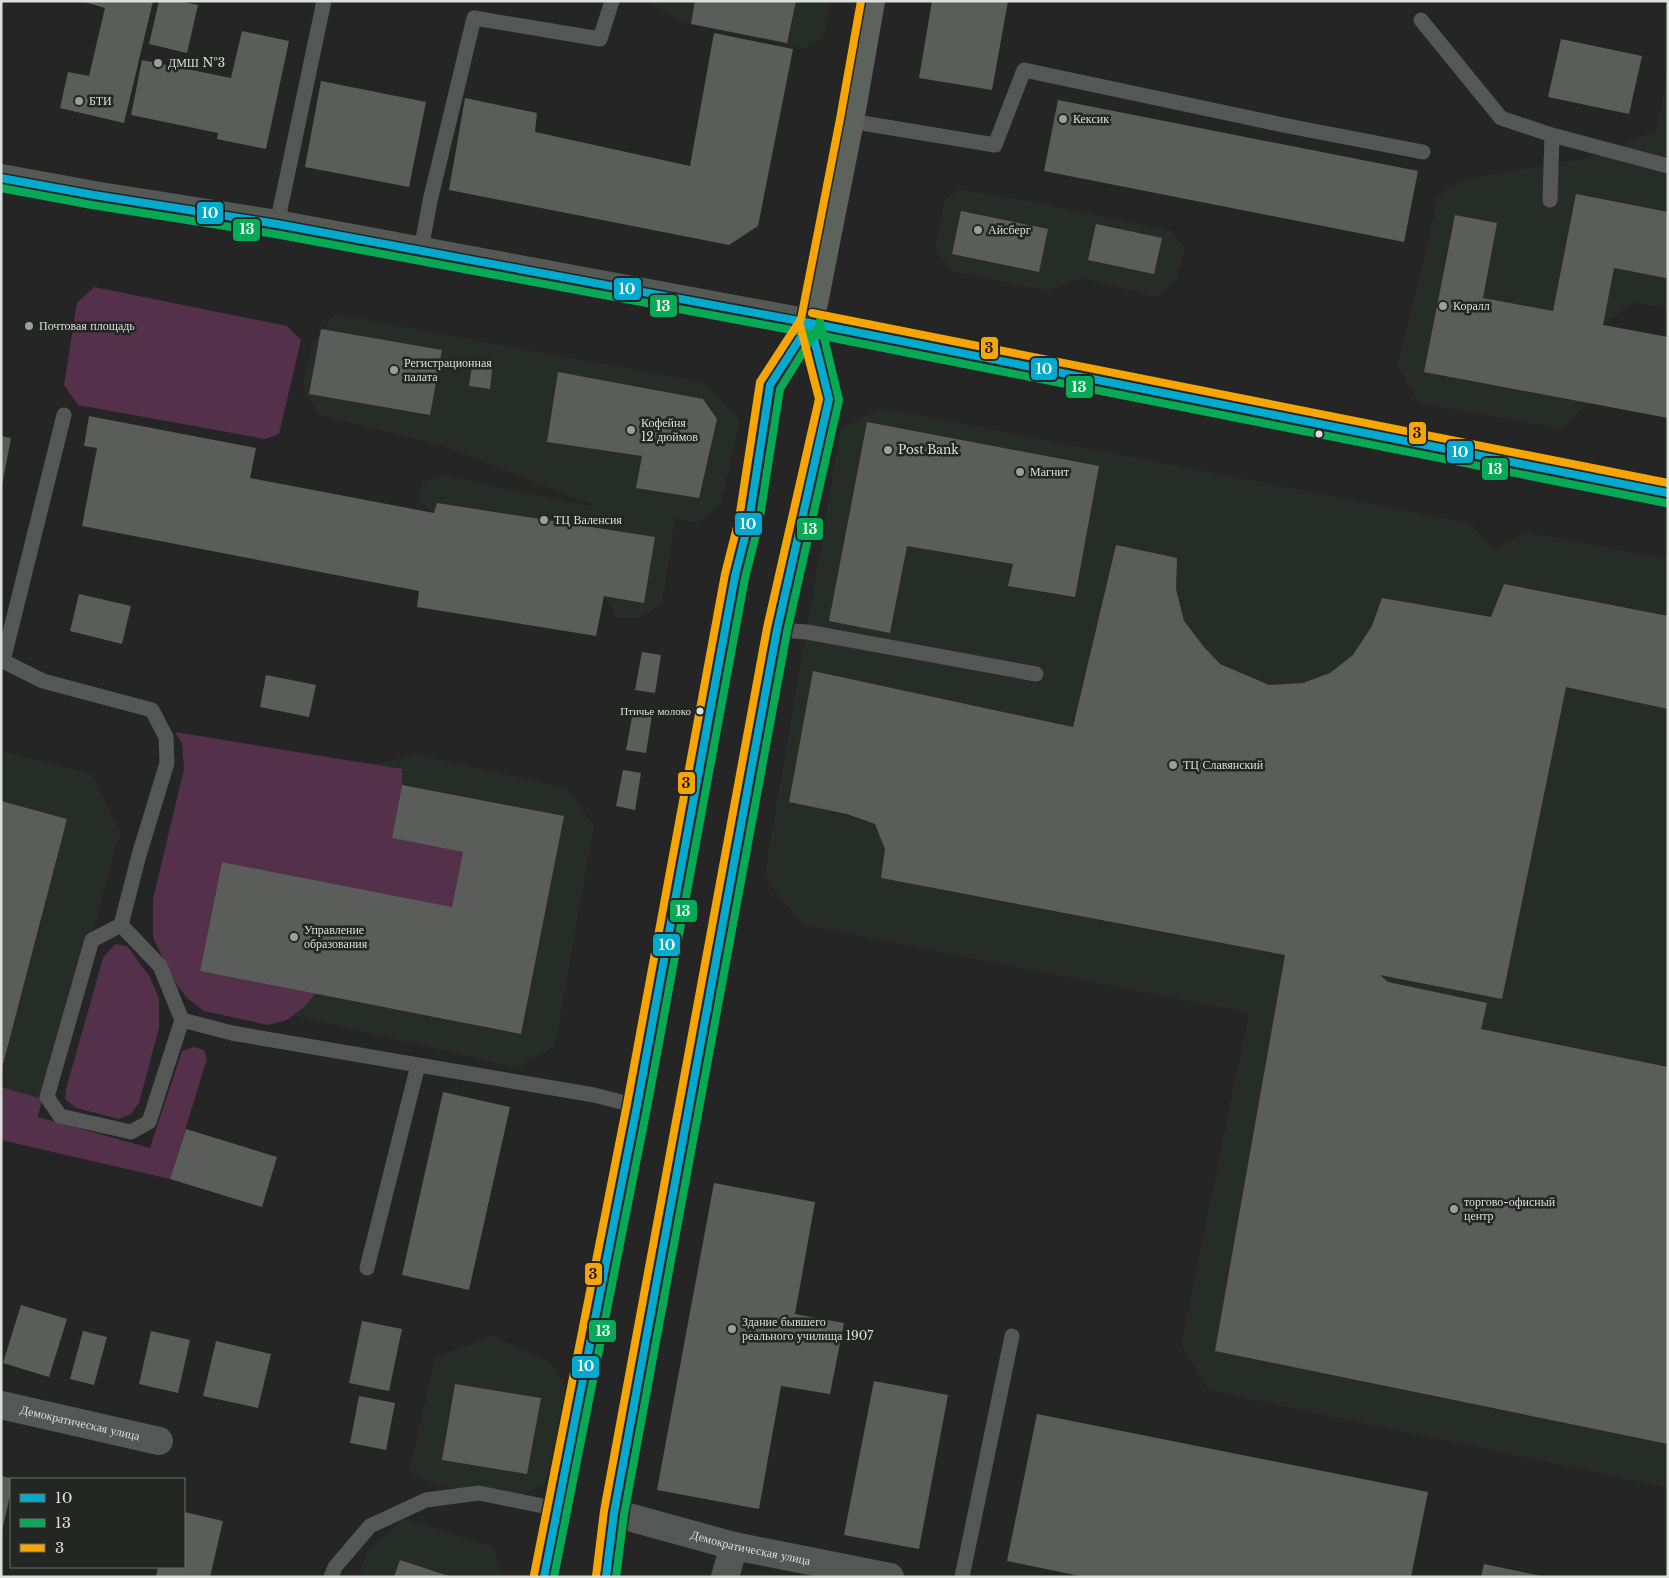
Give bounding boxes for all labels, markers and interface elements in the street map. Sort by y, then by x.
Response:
place label: ДМШ №3 [168,55,225,70]
marker: ДМШ №3 [152,57,164,69]
place label: БТИ [89,93,112,108]
marker: БТИ [73,95,85,107]
place label: Кексик [1073,111,1109,126]
marker: Кексик [1057,113,1069,125]
line badge: 10 [196,201,224,225]
text: 10 [202,204,218,222]
line badge: 13 [232,218,261,242]
text: 13 [239,220,255,238]
place label: Айсберг [988,222,1031,237]
marker: Айсберг [972,224,984,236]
line badge: 10 [613,277,642,301]
text: 10 [619,280,635,298]
line badge: 13 [649,294,678,318]
text: 13 [655,297,671,315]
place label: Коралл [1453,298,1490,313]
marker: Коралл [1437,300,1449,312]
place label: Почтовая площадь [39,318,135,333]
marker: Почтовая площадь [23,320,35,332]
line badge: 3 [980,336,999,360]
text: 3 [985,339,994,357]
place label: Регистрационная палата [404,355,492,384]
line badge: 10 [1030,357,1058,381]
text: 10 [1036,360,1052,378]
marker: Регистрационная палата [388,364,400,376]
line badge: 13 [1065,375,1094,399]
text: 13 [1071,378,1087,396]
place label: Кофейня 12 дюймов [641,415,698,444]
line badge: 3 [1408,421,1427,445]
marker: Кофейня 12 дюймов [625,424,637,436]
text: 3 [1413,424,1422,442]
unlabelled marker [1314,429,1324,439]
line badge: 10 [1446,440,1474,464]
place label: Post Bank [898,442,959,457]
text: 10 [1452,443,1468,461]
marker: Post Bank [882,444,894,456]
line badge: 13 [1481,457,1509,481]
text: 13 [1487,460,1503,478]
place label: Магнит [1030,464,1070,479]
marker: Магнит [1014,466,1026,478]
place label: ТЦ Валенсия [554,512,622,527]
line badge: 10 [734,512,763,536]
marker: ТЦ Валенсия [538,514,550,526]
text: 10 [740,515,756,533]
line badge: 13 [796,517,824,541]
text: 13 [802,520,818,538]
place label: Птичье молоко [620,704,691,718]
marker: Птичье молоко [695,706,705,716]
place label: ТЦ Славянский [1183,757,1264,772]
marker: ТЦ Славянский [1167,759,1179,771]
line badge: 3 [677,771,696,795]
text: 3 [682,774,691,792]
line badge: 13 [669,899,698,923]
text: 13 [675,902,691,920]
place label: Управление образования [304,922,368,951]
marker: Управление образования [288,931,300,943]
line badge: 10 [652,933,681,957]
text: 10 [659,936,675,954]
place label: торгово-офисный центр [1464,1194,1556,1223]
marker: торгово-офисный центр [1448,1203,1460,1215]
line badge: 3 [584,1262,603,1286]
text: 3 [589,1265,598,1283]
place label: Здание бывшего реального училища 1907 [742,1314,874,1343]
line badge: 13 [588,1319,617,1343]
text: 13 [595,1322,611,1340]
marker: Здание бывшего реального училища 1907 [726,1323,738,1335]
line badge: 10 [571,1355,600,1379]
text: 10 [578,1357,594,1375]
street label: Демократическая улица [19,1402,142,1444]
legend [10,1478,185,1568]
text: 10 [55,1488,72,1507]
text: 13 [55,1513,71,1532]
street label: Демократическая улица [689,1526,812,1568]
text: 3 [55,1538,64,1557]

